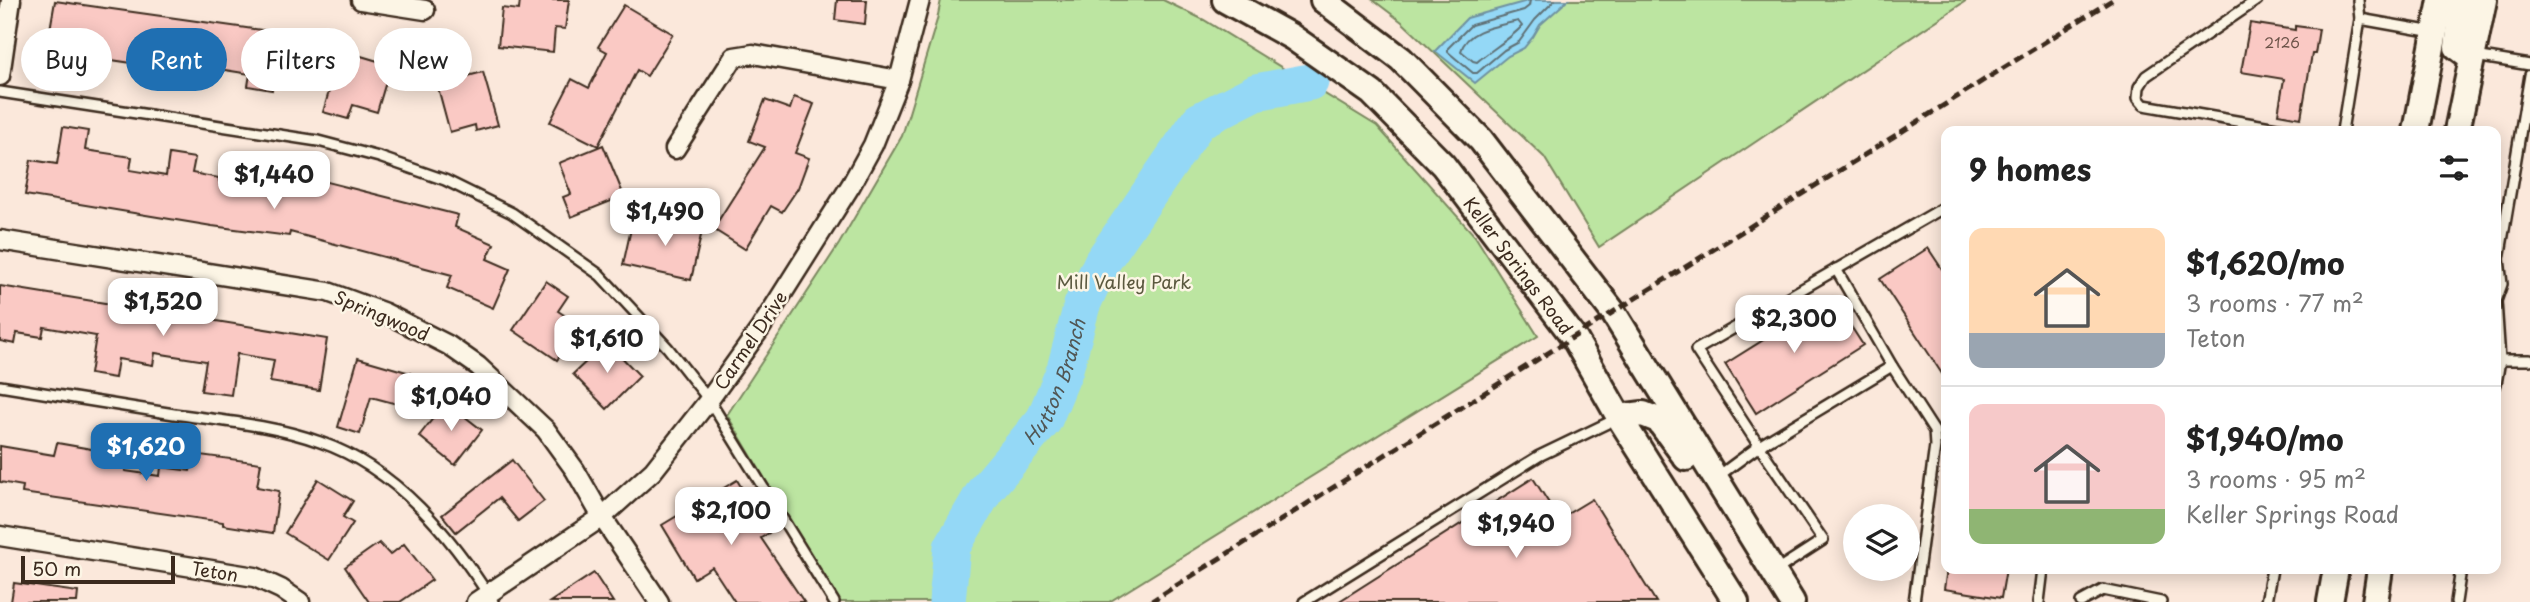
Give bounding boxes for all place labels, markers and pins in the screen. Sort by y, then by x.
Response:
pin: $1,440 [217,152,331,211]
pin: $1,490 [608,188,722,248]
pin: $1,520 [106,278,220,338]
pin: $2,300 [1737,296,1851,355]
pin: $1,610 [550,316,664,375]
pin: $1,040 [394,374,508,433]
pin: $1,620 [89,424,203,483]
pin: $2,100 [674,488,788,547]
pin: $1,940 [1459,500,1573,560]

